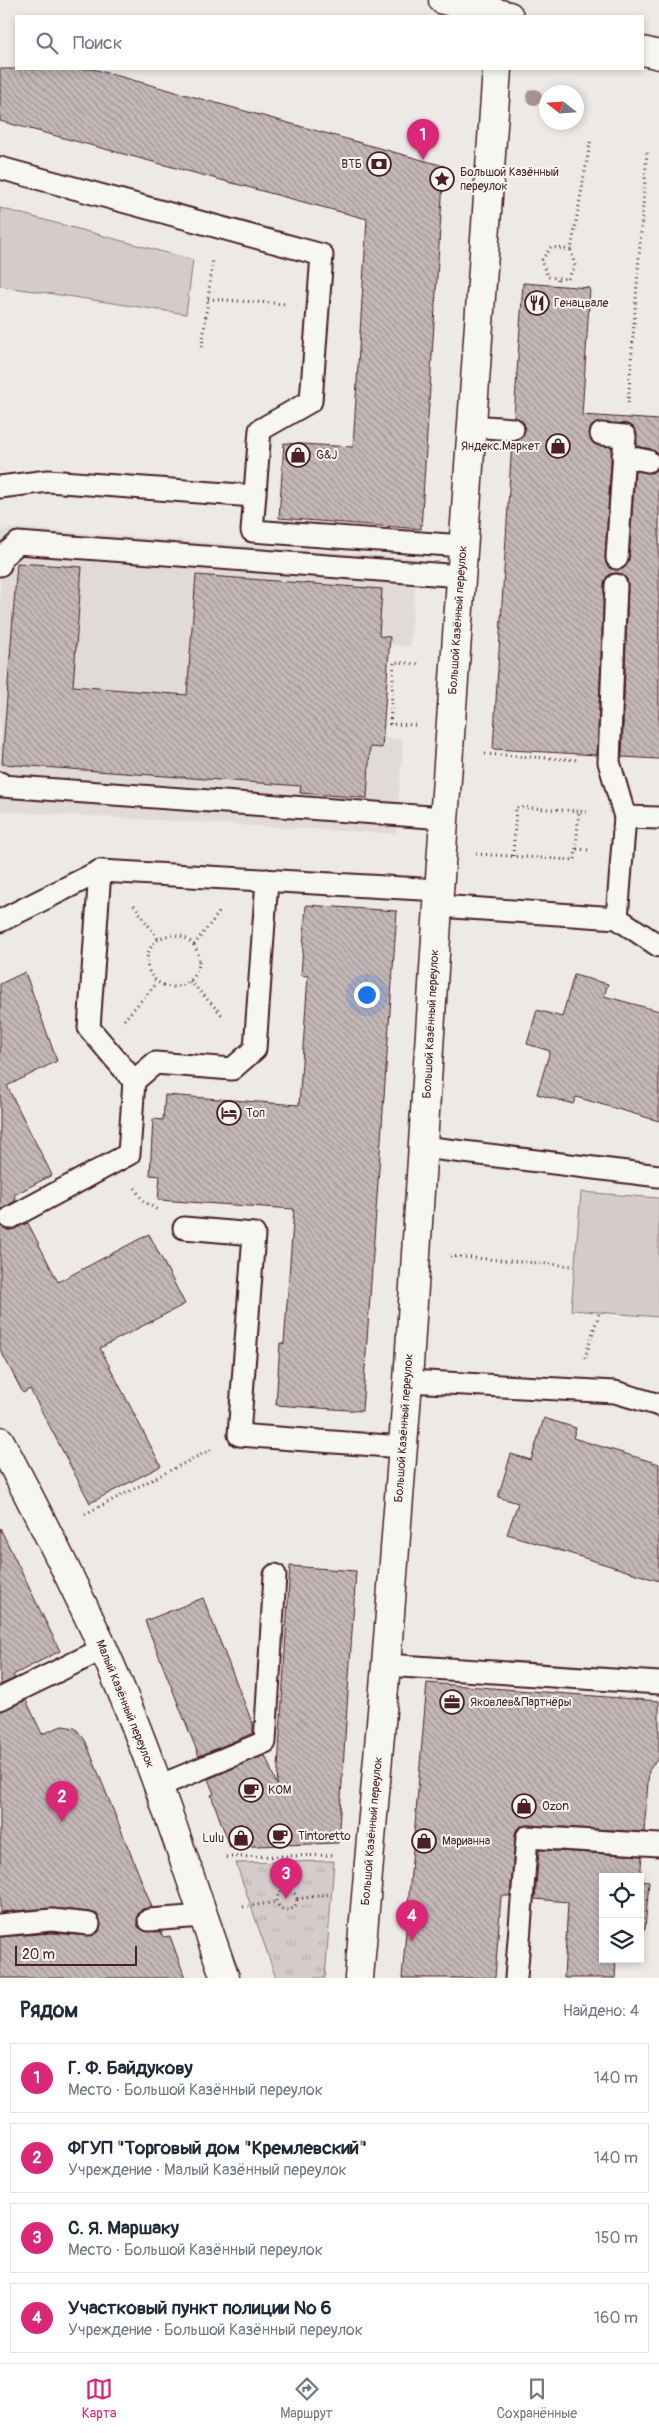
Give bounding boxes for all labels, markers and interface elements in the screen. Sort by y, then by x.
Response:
search box [15,15,644,70]
icon: search [33,29,61,57]
text: Поиск [73,31,123,55]
north arrow [539,85,584,130]
pin: 1 [407,119,439,160]
bank icon: ВТБ [366,151,392,177]
place label: ВТБ [341,157,362,172]
place label: Большой Казённый переулок [460,165,559,194]
place icon: Большой Казённый переулок [429,166,455,192]
restaurant icon: Генацвале [524,290,550,316]
place label: Генацвале [554,296,609,311]
shop icon: Яндекс.Маркет [545,433,571,459]
place label: Яндекс.Маркет [461,439,540,454]
shop icon: G&J [285,442,311,468]
place label: G&J [316,448,337,463]
street label: Большой Казённый переулок [445,545,471,695]
street label: Большой Казённый переулок [420,949,442,1099]
your location [354,982,380,1008]
hotel icon: Топ [216,1100,242,1126]
place label: Топ [246,1106,265,1121]
street label: Большой Казённый переулок [391,1353,417,1503]
street label: Малый Казённый переулок [92,1638,158,1770]
office icon: Яковлев&Партнёры [439,1689,465,1715]
place label: Яковлев&Партнёры [470,1695,572,1710]
street label: Большой Казённый переулок [358,1756,386,1906]
cafe icon: KOM [238,1777,264,1803]
pin: 2 [46,1781,78,1822]
place label: KOM [268,1783,292,1798]
shop icon: Ozon [511,1793,537,1819]
place label: Ozon [542,1799,569,1814]
cafe icon: Tintoretto [267,1823,293,1849]
shop icon: Lulu [228,1825,254,1851]
shop icon: Марианна [411,1828,437,1854]
place label: Tintoretto [298,1829,351,1844]
place label: Lulu [202,1831,224,1846]
place label: Марианна [442,1834,491,1849]
pin: 3 [270,1858,302,1899]
map controls [599,1873,644,1963]
button: locate [599,1873,644,1918]
pin: 4 [396,1900,428,1941]
button: layers [599,1918,644,1963]
scale bar [15,1943,138,1966]
text: 20 m [22,1946,55,1963]
text: Рядом [20,1997,78,2024]
text: Найдено: 4 [563,2001,639,2021]
text: Г. Ф. Байдукову [68,2056,193,2080]
text: 1 [34,2068,40,2088]
text: 140 m [594,2068,638,2088]
text: Место · Большой Казённый переулок [68,2080,323,2100]
text: ФГУП "Торговый дом "Кремлевский" [68,2136,367,2160]
text: 2 [33,2148,41,2168]
text: 140 m [594,2148,638,2168]
text: Учреждение · Малый Казённый переулок [68,2160,347,2180]
text: С. Я. Маршаку [68,2216,179,2240]
text: 3 [33,2228,41,2248]
text: 150 m [594,2228,638,2248]
text: Место · Большой Казённый переулок [68,2240,323,2260]
text: Участковый пункт полиции № 6 [68,2296,332,2320]
text: 4 [32,2308,42,2328]
text: 160 m [594,2308,638,2328]
text: Учреждение · Большой Казённый переулок [68,2320,363,2340]
tab: Карта [82,2375,117,2422]
tab: Маршрут [280,2375,333,2422]
tab: Сохранённые [496,2375,577,2422]

